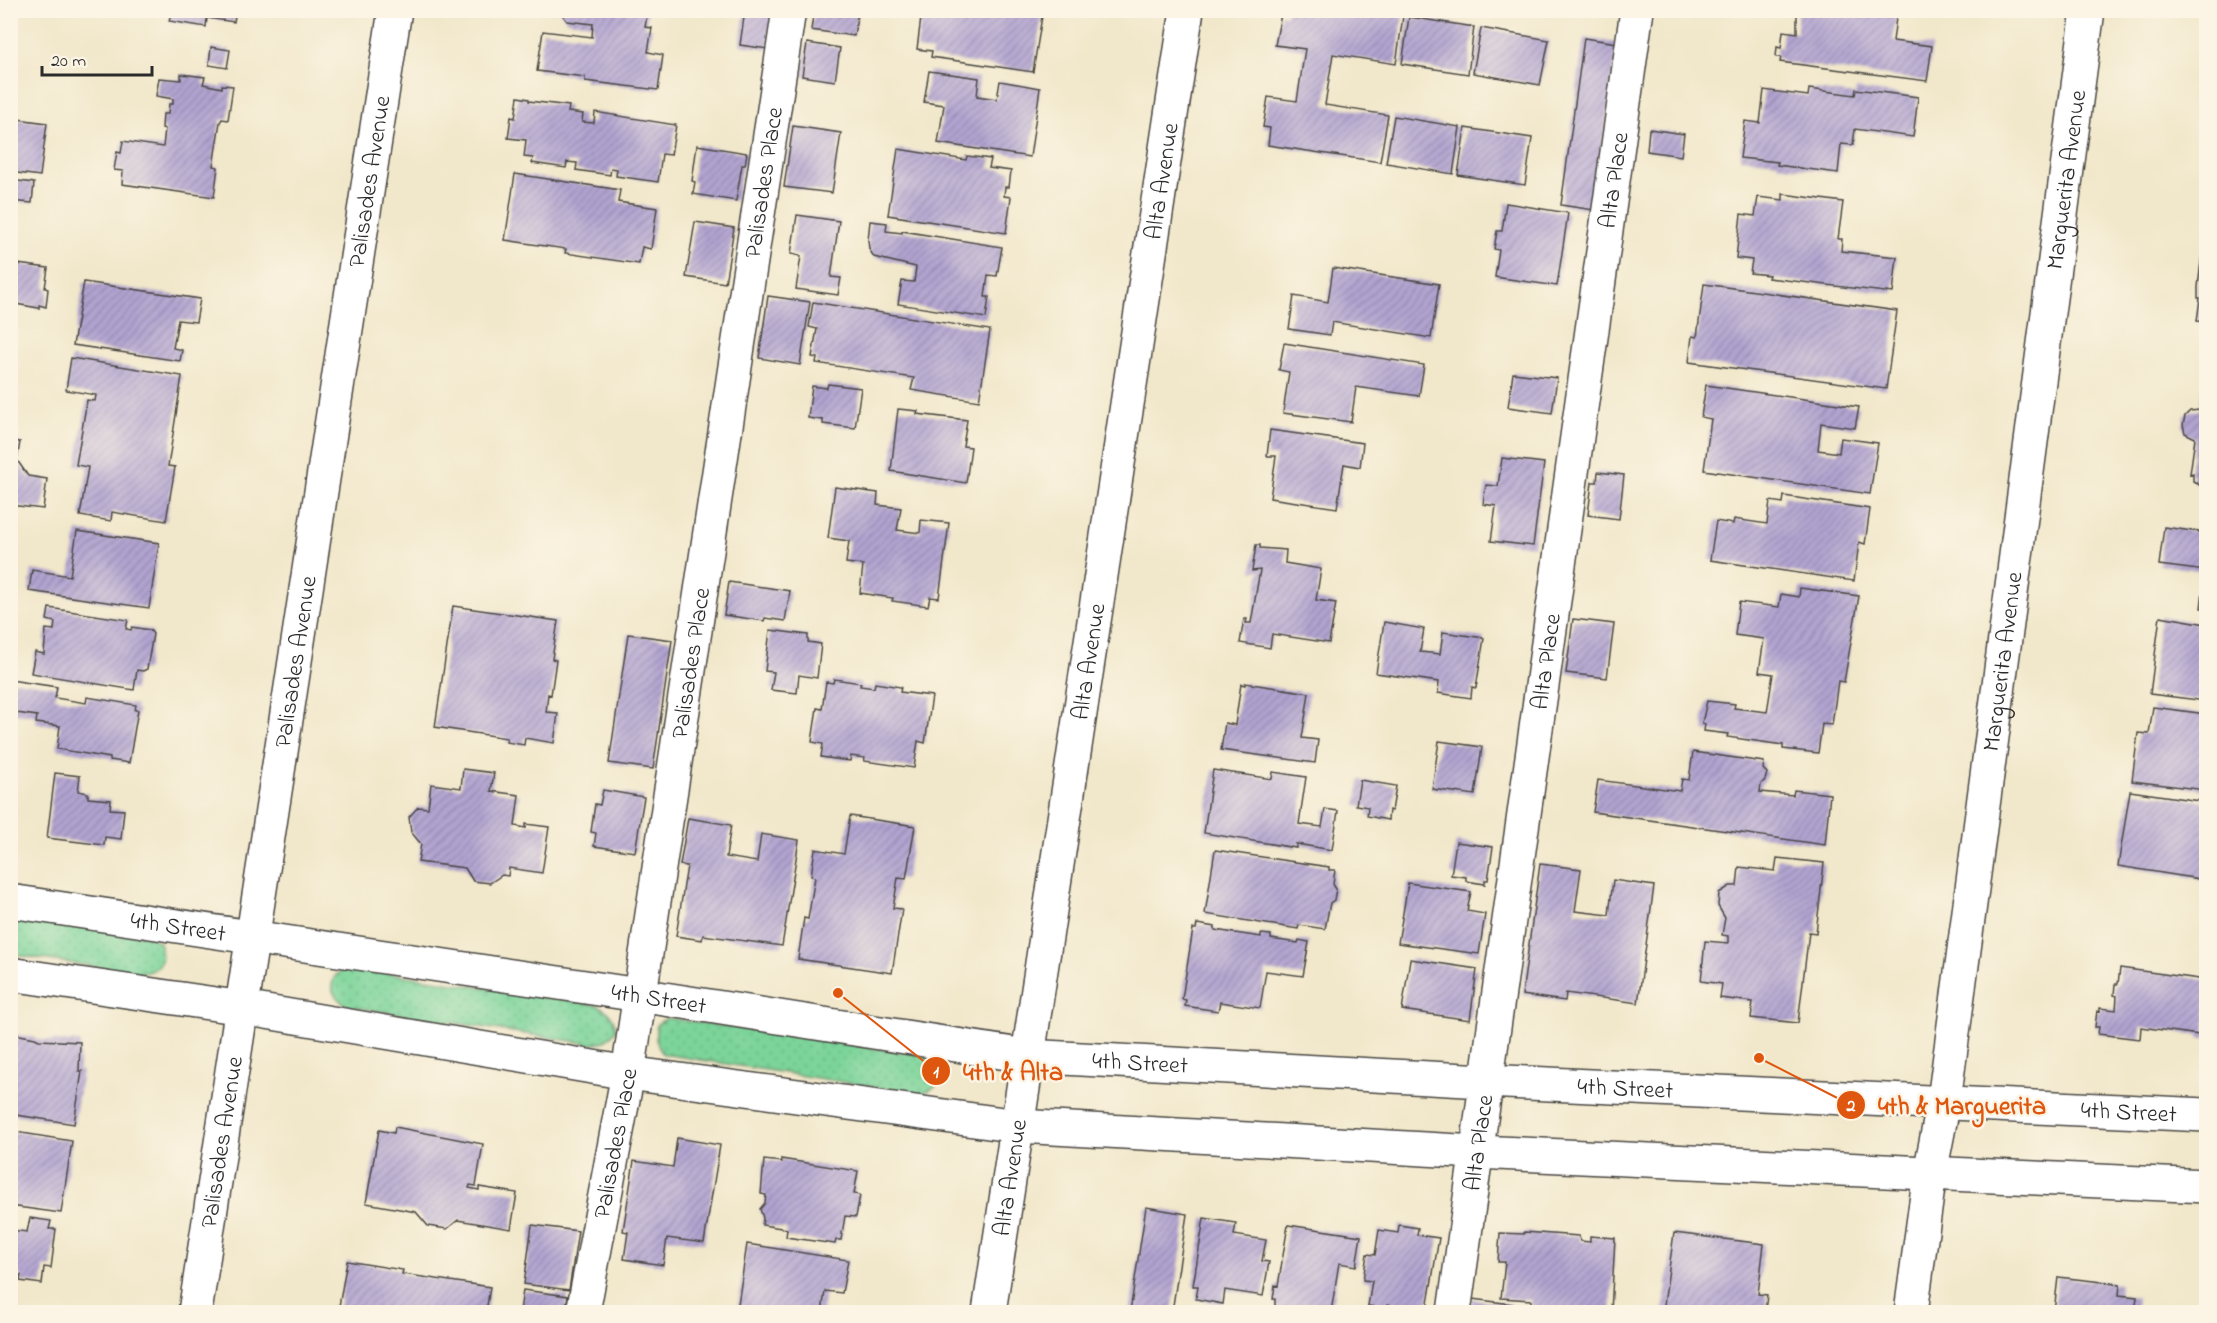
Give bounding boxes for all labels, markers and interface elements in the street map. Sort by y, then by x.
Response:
scale bar [42,39,152,77]
text: 20 m [51,49,86,75]
street label: Marguerita Avenue [2039,88,2097,272]
street label: Palisades Avenue [341,93,402,270]
street label: Palisades Place [737,105,794,261]
street label: Alta Avenue [1137,120,1190,242]
street label: Alta Place [1591,130,1640,231]
street label: Marguerita Avenue [1975,570,2034,754]
street label: Palisades Avenue [267,573,328,750]
street label: Palisades Place [664,585,721,741]
street label: Alta Avenue [1064,601,1117,723]
street label: Alta Place [1524,611,1572,712]
street label: 4th Street [128,904,228,953]
street label: 4th Street [608,976,708,1025]
street label: 4th Street [1091,1045,1189,1085]
callout: 4th & Alta [921,1049,1075,1093]
street label: Palisades Avenue [193,1054,254,1231]
text: 4th & Alta [963,1055,1063,1093]
text: 1 [933,1060,939,1086]
street label: Palisades Place [586,1065,649,1222]
street label: 4th Street [1577,1070,1674,1110]
callout: 4th & Marguerita [1836,1083,2058,1127]
text: 4th & Marguerita [1878,1089,2046,1128]
street label: Alta Place [1456,1092,1504,1193]
text: 2 [1846,1094,1856,1120]
street label: 4th Street [2080,1094,2177,1134]
street label: Alta Avenue [986,1117,1038,1239]

